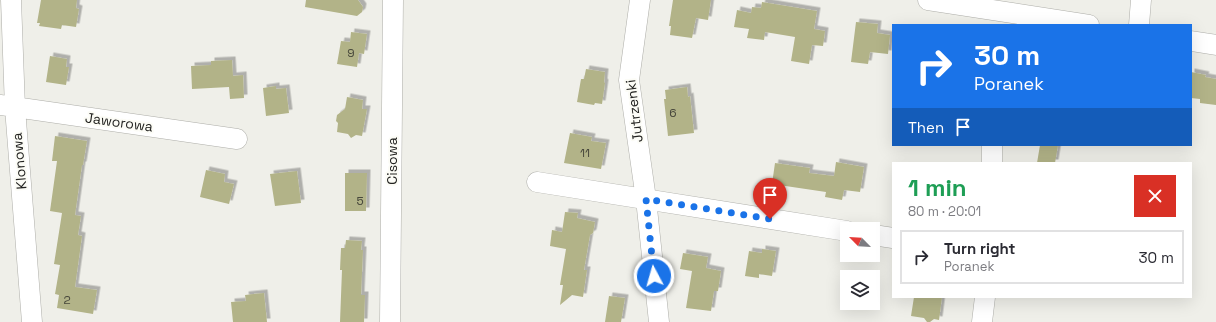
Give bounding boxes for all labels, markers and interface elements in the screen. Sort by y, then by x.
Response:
text: 30 m [974,37,1040,73]
icon: right [908,40,960,92]
house number: 9 [347,45,355,61]
text: Poranek [974,72,1044,95]
street label: Jutrzenki [621,79,647,143]
house number: 6 [669,105,677,121]
street label: Jaworowa [84,108,154,136]
icon: arrive [952,116,974,138]
text: Then [908,118,944,137]
street label: Klonowa [8,132,30,190]
street label: Cisowa [383,137,401,185]
house number: 11 [580,145,590,161]
text: 1 min [908,172,967,203]
button: close [1134,175,1176,217]
pin [753,178,787,219]
icon: arrive [759,184,781,206]
house number: 5 [356,193,364,209]
text: 80 m · 20:01 [908,203,981,220]
north arrow [840,222,880,262]
map controls [840,222,880,310]
text: Turn right [944,239,1015,258]
icon: right [910,246,932,268]
text: 30 m [1139,248,1174,267]
position arrow [633,255,675,297]
text: Poranek [944,258,994,275]
button: layers [840,270,880,310]
house number: 2 [63,292,71,308]

